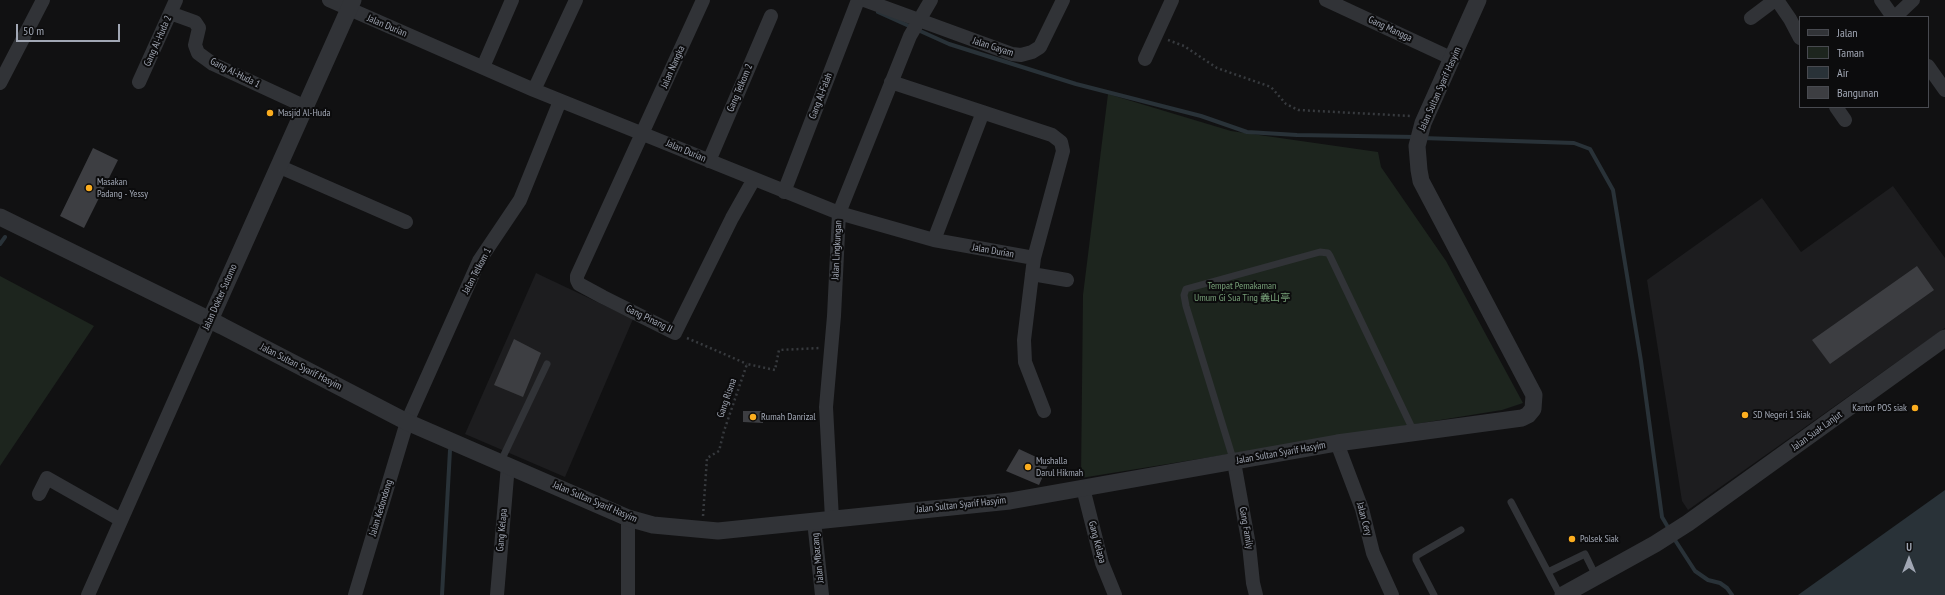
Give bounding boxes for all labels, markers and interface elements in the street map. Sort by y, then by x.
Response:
street label: Jalan Durian [365,12,409,40]
street label: Gang Al-Huda 2 [141,14,175,68]
street label: Gang Mangga [1366,14,1414,44]
scale bar [18,16,122,42]
legend [1799,16,1929,108]
text: 50 m [23,23,44,38]
text: Jalan [1837,25,1858,40]
street label: Jalan Gayam [971,35,1015,59]
street label: Jalan Nangka [658,44,688,90]
street label: Jalan Sultan Syarif Hasyim [1416,45,1464,133]
text: Taman [1837,45,1864,60]
street label: Gang Al-Huda 1 [208,55,262,91]
street label: Gang Telkom 2 [725,62,755,114]
text: Air [1837,65,1849,80]
street label: Gang Al-Falah [807,71,835,121]
text: Bangunan [1837,85,1878,100]
place label: Masjid Al-Huda [278,107,331,119]
marker: Masjid Al-Huda [265,108,275,118]
street label: Jalan Durian [664,137,708,165]
place label: Masakan Padang - Yessy [97,176,148,200]
marker: Masakan Padang - Yessy [84,183,94,193]
street label: Jalan Lingkungan [829,220,845,280]
street label: Jalan Durian [971,241,1015,261]
street label: Jalan Telkom 1 [460,246,494,296]
street label: Jalan Dokter Sutomo [200,262,240,332]
park label: Tempat Pemakaman Umum Gi Sua Ting 義山亭 [1194,280,1290,304]
street label: Gang Pinang II [624,303,674,335]
street label: Jalan Sultan Syarif Hasyim [258,341,344,393]
street label: Gang Risma [715,377,739,419]
place label: Kantor POS siak [1852,402,1907,414]
marker: Kantor POS siak [1910,403,1920,413]
place label: SD Negeri 1 Siak [1753,409,1811,421]
street label: Jalan Suak Lanjut [1789,409,1845,453]
marker: SD Negeri 1 Siak [1740,410,1750,420]
place label: Rumah Danrizal [761,411,816,423]
marker: Rumah Danrizal [748,412,758,422]
street label: Jalan Sultan Syarif Hasyim [1236,439,1326,467]
place label: Mushalla Darul Hikmah [1036,455,1083,478]
marker: Mushalla Darul Hikmah [1023,462,1033,472]
street label: Jalan Kedondong [367,478,395,538]
street label: Jalan Sultan Syarif Hasyim [551,479,639,525]
street label: Jalan Sultan Syarif Hasyim [915,494,1007,516]
street label: Jalan Cery [1354,501,1374,537]
street label: Gang Family [1236,506,1256,550]
street label: Gang Kelapa [494,508,510,552]
street label: Gang Kelapa [1086,520,1108,564]
street label: Jalan Mbacang [809,532,827,584]
place label: Polsek Siak [1580,533,1619,545]
marker: Polsek Siak [1567,534,1577,544]
north arrow [1889,539,1929,579]
text: U [1906,540,1912,554]

